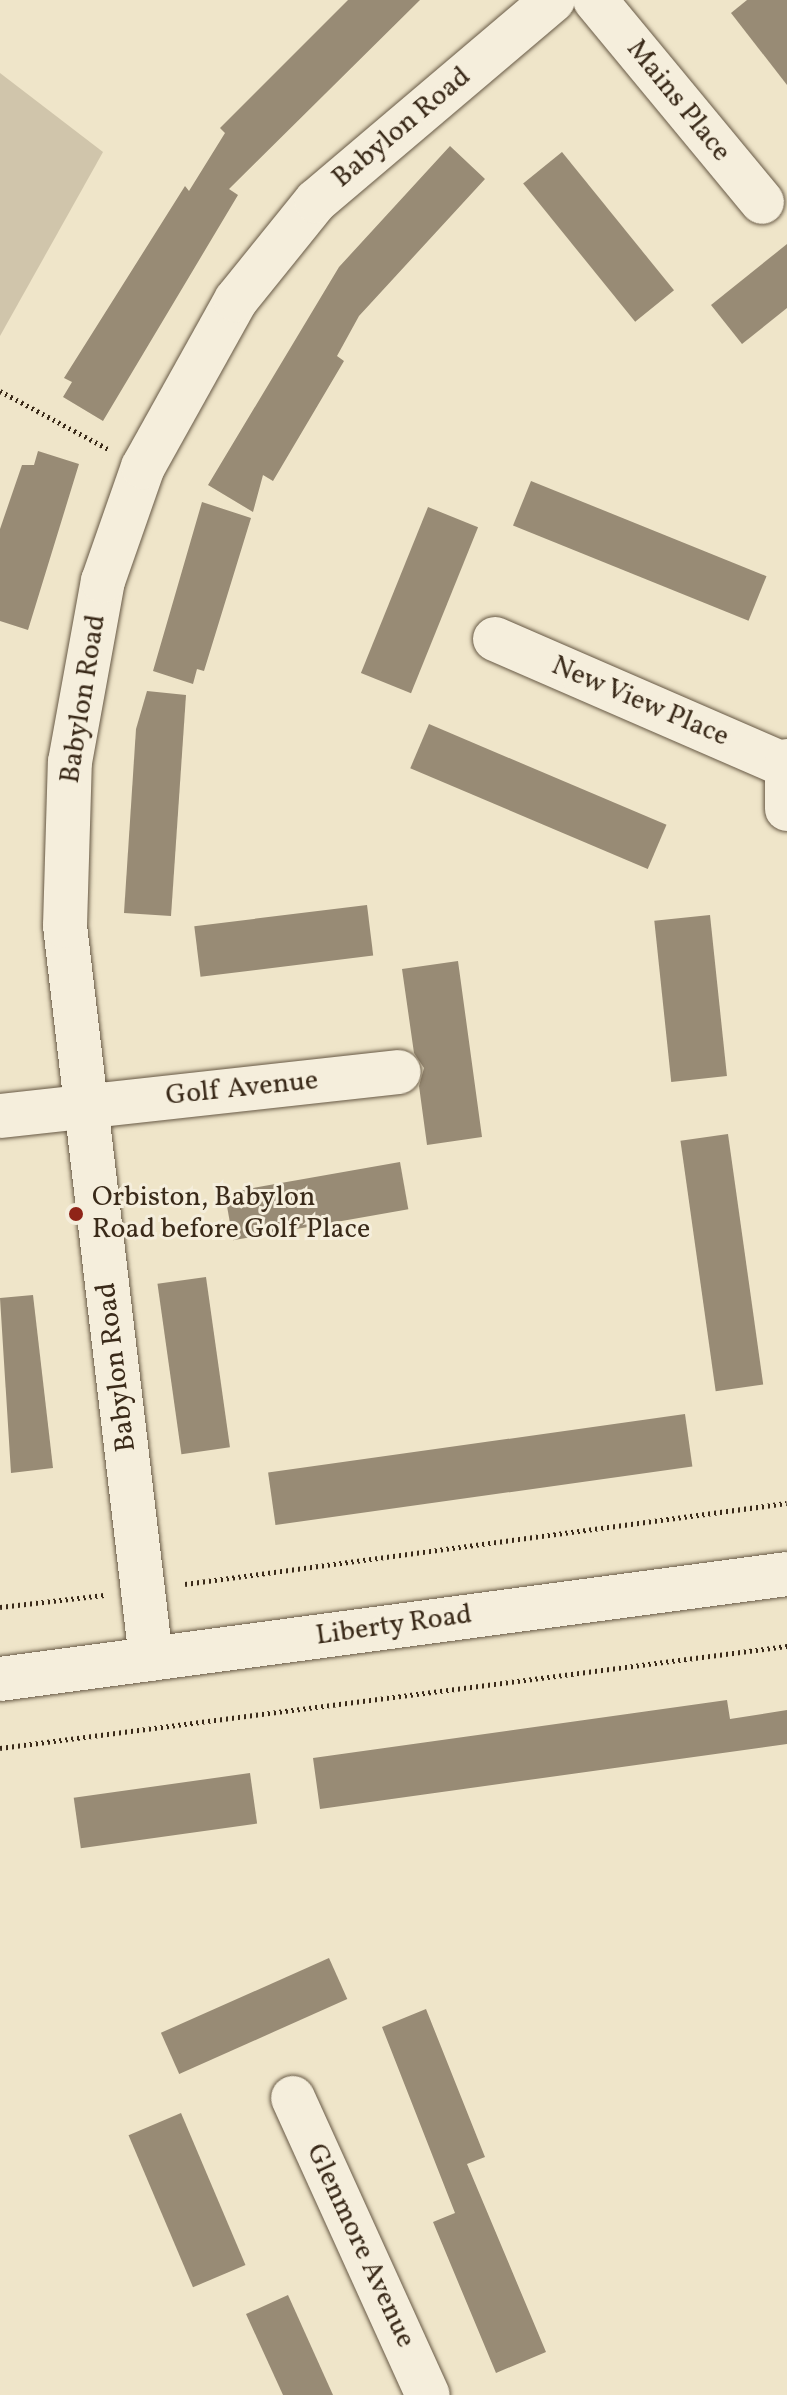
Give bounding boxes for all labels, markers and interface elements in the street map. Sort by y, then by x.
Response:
street label: Mains Place [619,33,737,169]
street label: Babylon Road [326,60,478,196]
street label: Babylon Road [54,612,114,786]
street label: New View Place [545,649,735,755]
street label: Golf Avenue [166,1064,318,1114]
place label: Orbiston, Babylon Road before Golf Place [92,1181,367,1247]
marker: Orbiston, Babylon Road before Golf Place [67,1205,85,1223]
street label: Babylon Road [90,1280,144,1454]
street label: Liberty Road [313,1598,475,1654]
street label: Glenmore Avenue [298,2139,422,2353]

